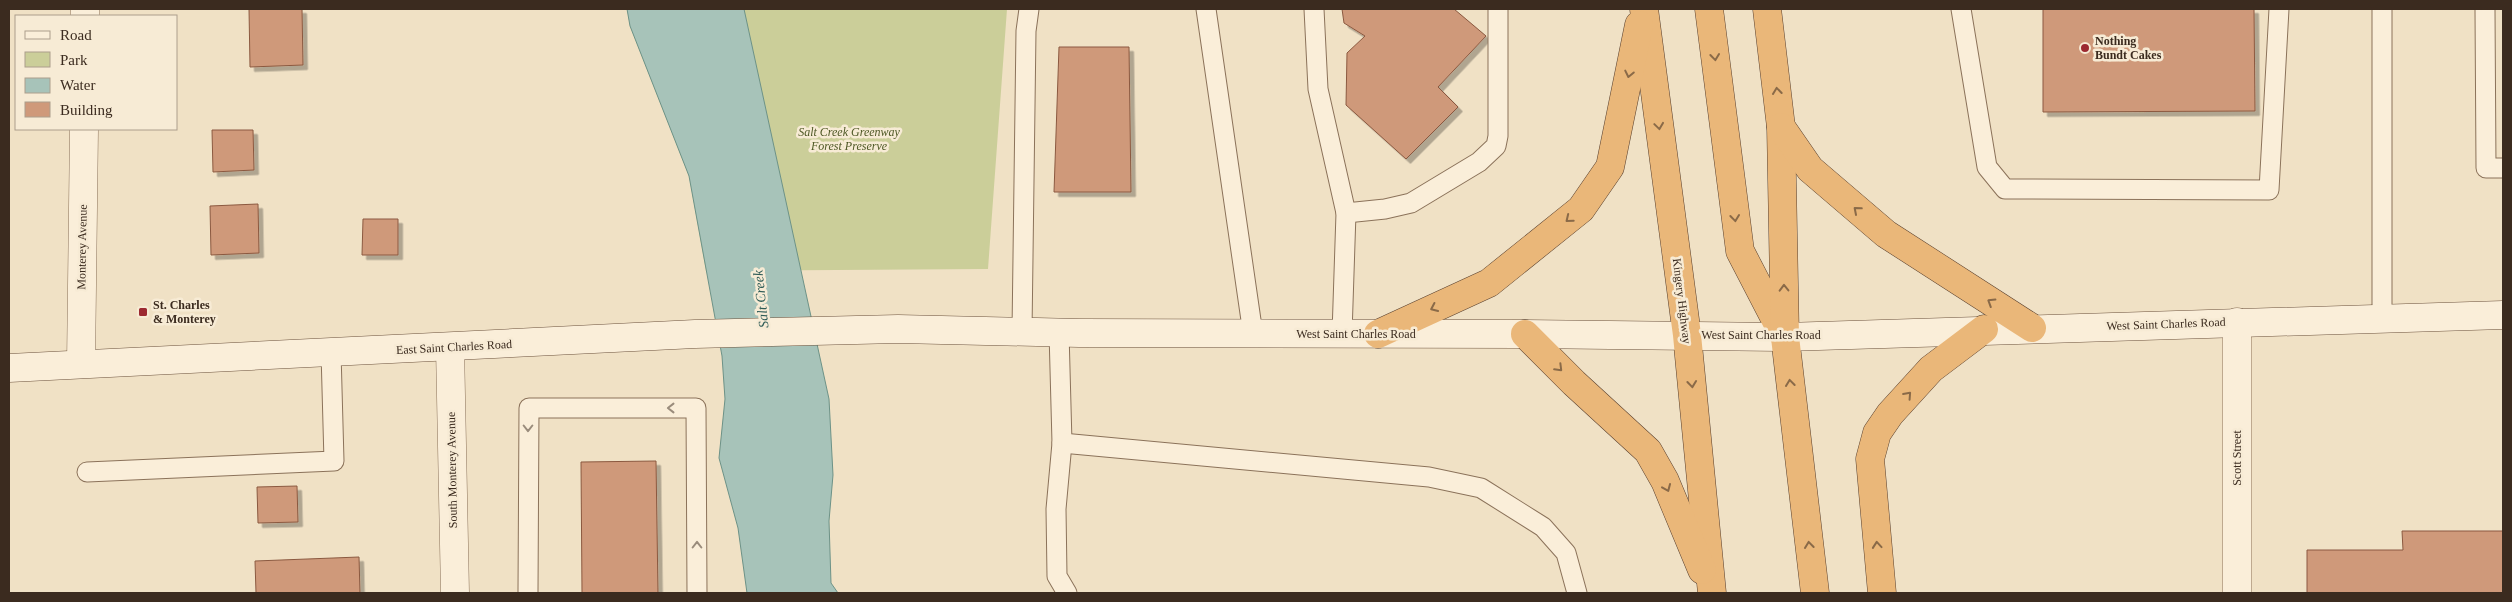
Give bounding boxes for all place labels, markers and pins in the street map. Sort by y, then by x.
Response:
place label: Nothing Bundt Cakes [2095,34,2162,62]
marker: Nothing Bundt Cakes [2079,42,2091,54]
place label: St. Charles & Monterey [153,298,216,326]
marker: St. Charles & Monterey [137,306,149,318]

